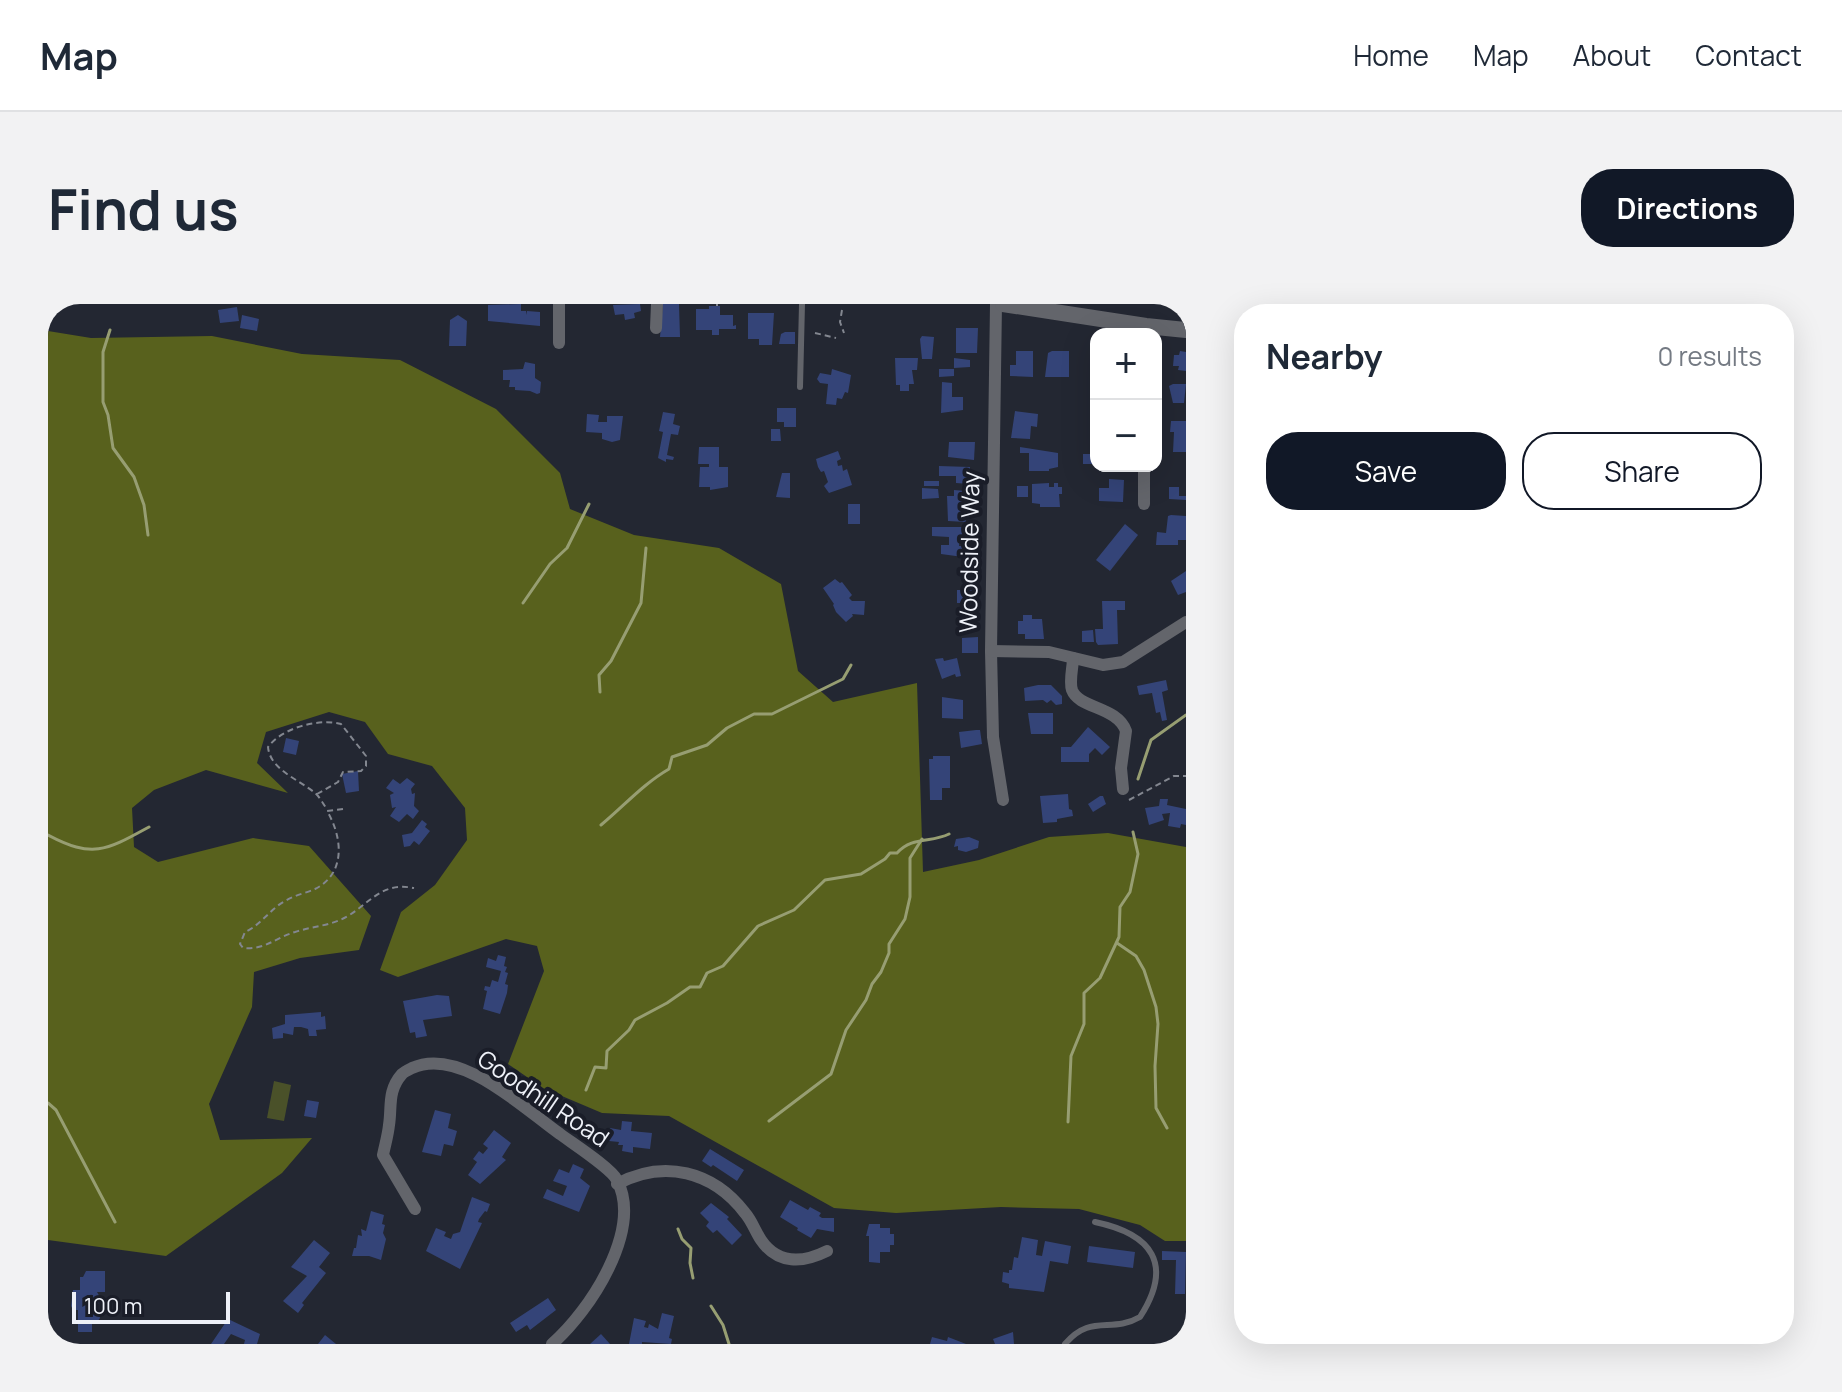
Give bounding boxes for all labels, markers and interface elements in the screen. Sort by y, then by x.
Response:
text: Map [40,29,118,81]
text: Home [1353,36,1429,74]
text: Map [1473,36,1529,74]
text: About [1573,36,1651,74]
text: Contact [1695,36,1802,74]
button: Directions [1581,169,1794,247]
text: Find us [48,170,239,247]
map controls [1090,328,1162,472]
button: + [1090,328,1162,400]
text: Nearby [1266,333,1382,379]
text: 0 results [1657,338,1762,374]
button: − [1090,400,1162,472]
button: Save [1266,432,1506,510]
button: Share [1522,432,1762,510]
street label: Woodside Way [951,471,986,633]
street label: Goodhill Road [471,1042,616,1154]
scale bar [72,1288,230,1324]
text: 100 m [84,1291,142,1321]

